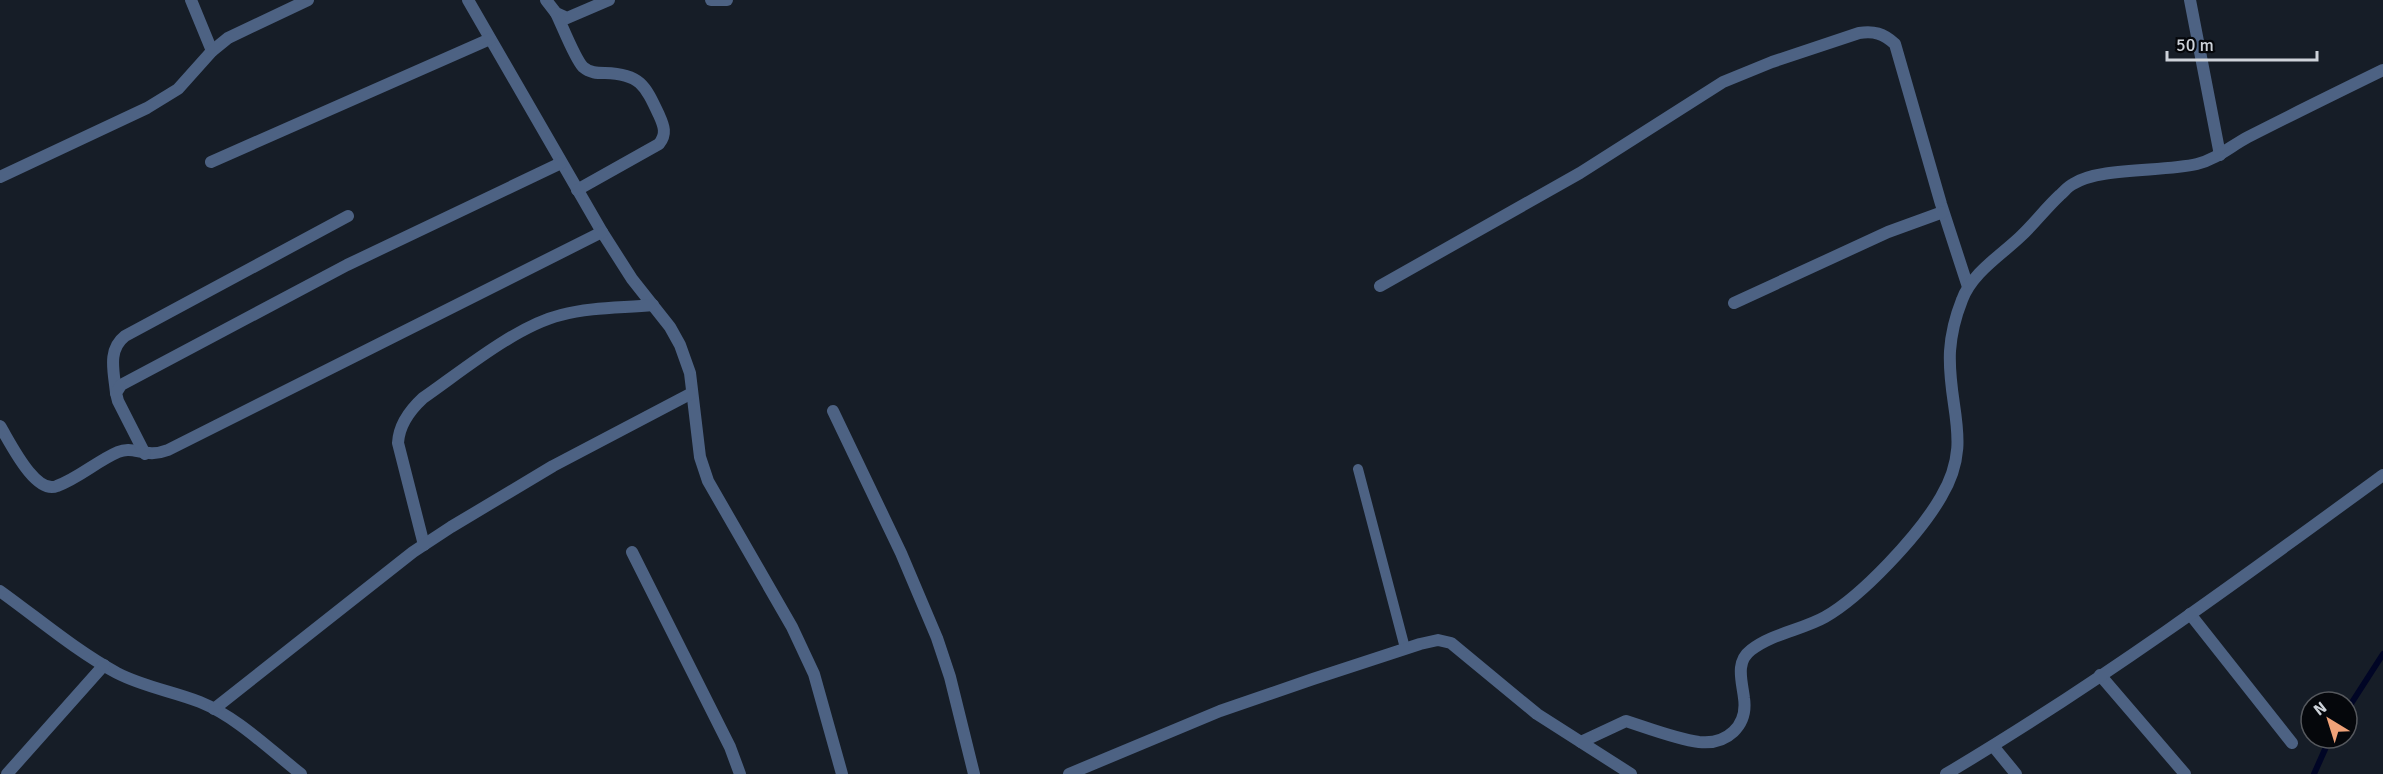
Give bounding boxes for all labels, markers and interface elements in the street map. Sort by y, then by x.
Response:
scale bar [2167,24,2317,62]
text: 50 m [2176,34,2214,56]
north arrow [2299,690,2359,750]
text: N [2310,698,2331,720]

